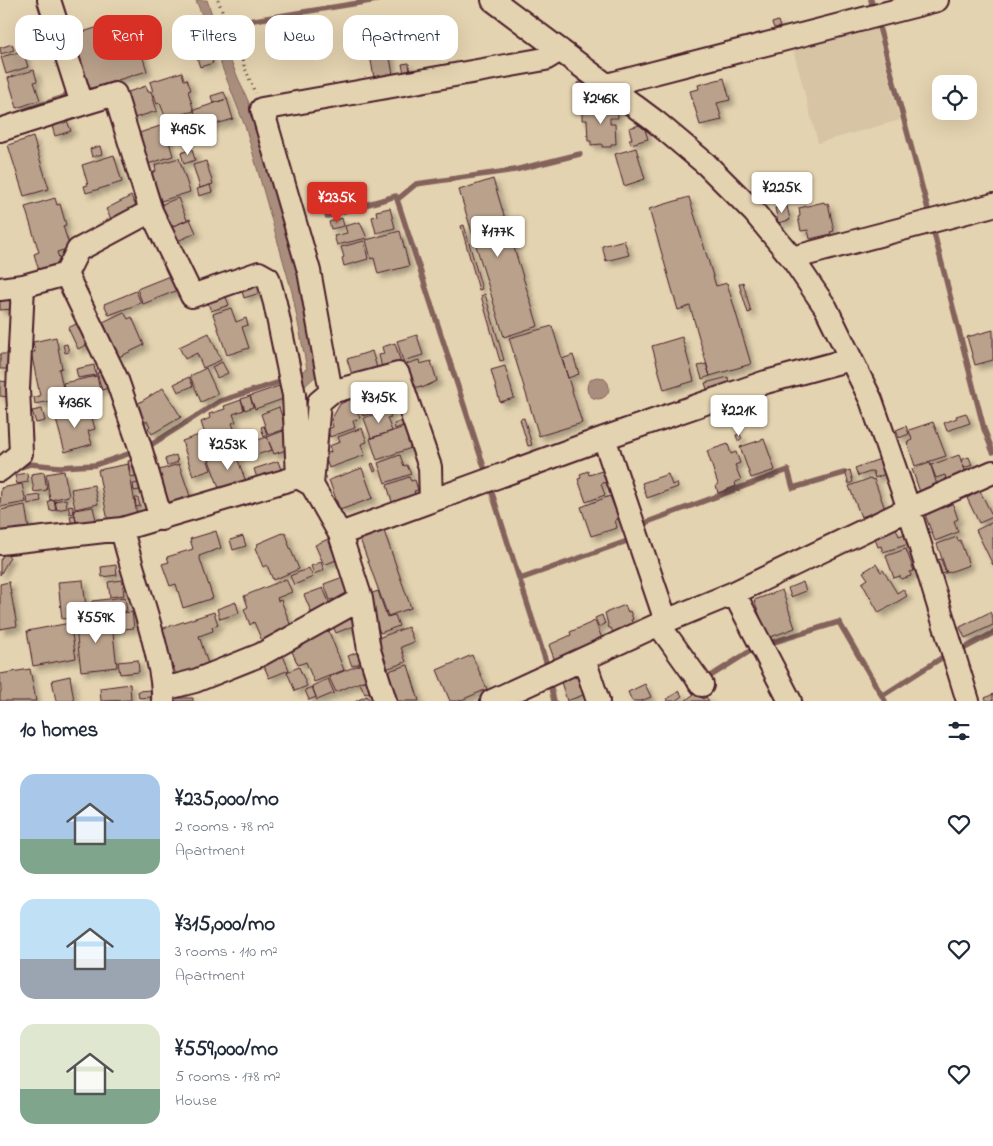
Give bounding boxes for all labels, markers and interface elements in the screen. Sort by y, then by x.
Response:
chip: Buy [15,15,83,60]
chip: Rent [93,15,162,60]
chip: Filters [172,15,255,60]
chip: New [265,15,333,60]
chip: Apartment [343,15,458,60]
map controls [932,75,977,120]
button: locate [932,75,977,120]
pin: ¥246K [566,82,636,125]
text: ¥246K [583,87,619,111]
pin: ¥495K [153,114,223,156]
text: ¥495K [171,118,205,142]
pin: ¥225K [747,172,817,214]
text: ¥225K [762,176,802,200]
pin: ¥235K [302,182,372,224]
text: ¥235K [318,186,356,210]
pin: ¥177K [463,216,533,258]
text: ¥177K [482,220,514,244]
pin: ¥315K [344,382,414,424]
pin: ¥136K [40,386,110,429]
text: ¥315K [362,386,396,410]
text: ¥136K [59,391,91,415]
pin: ¥221K [704,394,774,437]
text: ¥221K [722,399,757,423]
pin: ¥253K [193,428,263,471]
text: ¥253K [209,433,247,457]
pin: ¥559K [61,602,131,644]
text: ¥559K [77,606,115,630]
text: 10 homes [20,716,98,746]
icon: filters [945,717,973,745]
text: ¥235,000/mo [175,785,279,815]
icon: home [60,794,120,854]
icon: heart [945,810,973,838]
text: 2 rooms · 78 m² [175,815,274,839]
text: Apartment [175,839,245,863]
text: ¥315,000/mo [175,910,275,940]
icon: home [60,919,120,979]
icon: heart [945,935,973,963]
text: 3 rooms · 110 m² [175,940,277,964]
text: Apartment [175,964,245,988]
text: ¥559,000/mo [175,1035,278,1065]
icon: home [60,1044,120,1104]
icon: heart [945,1060,973,1088]
text: 5 rooms · 178 m² [175,1065,281,1089]
text: House [175,1089,217,1113]

